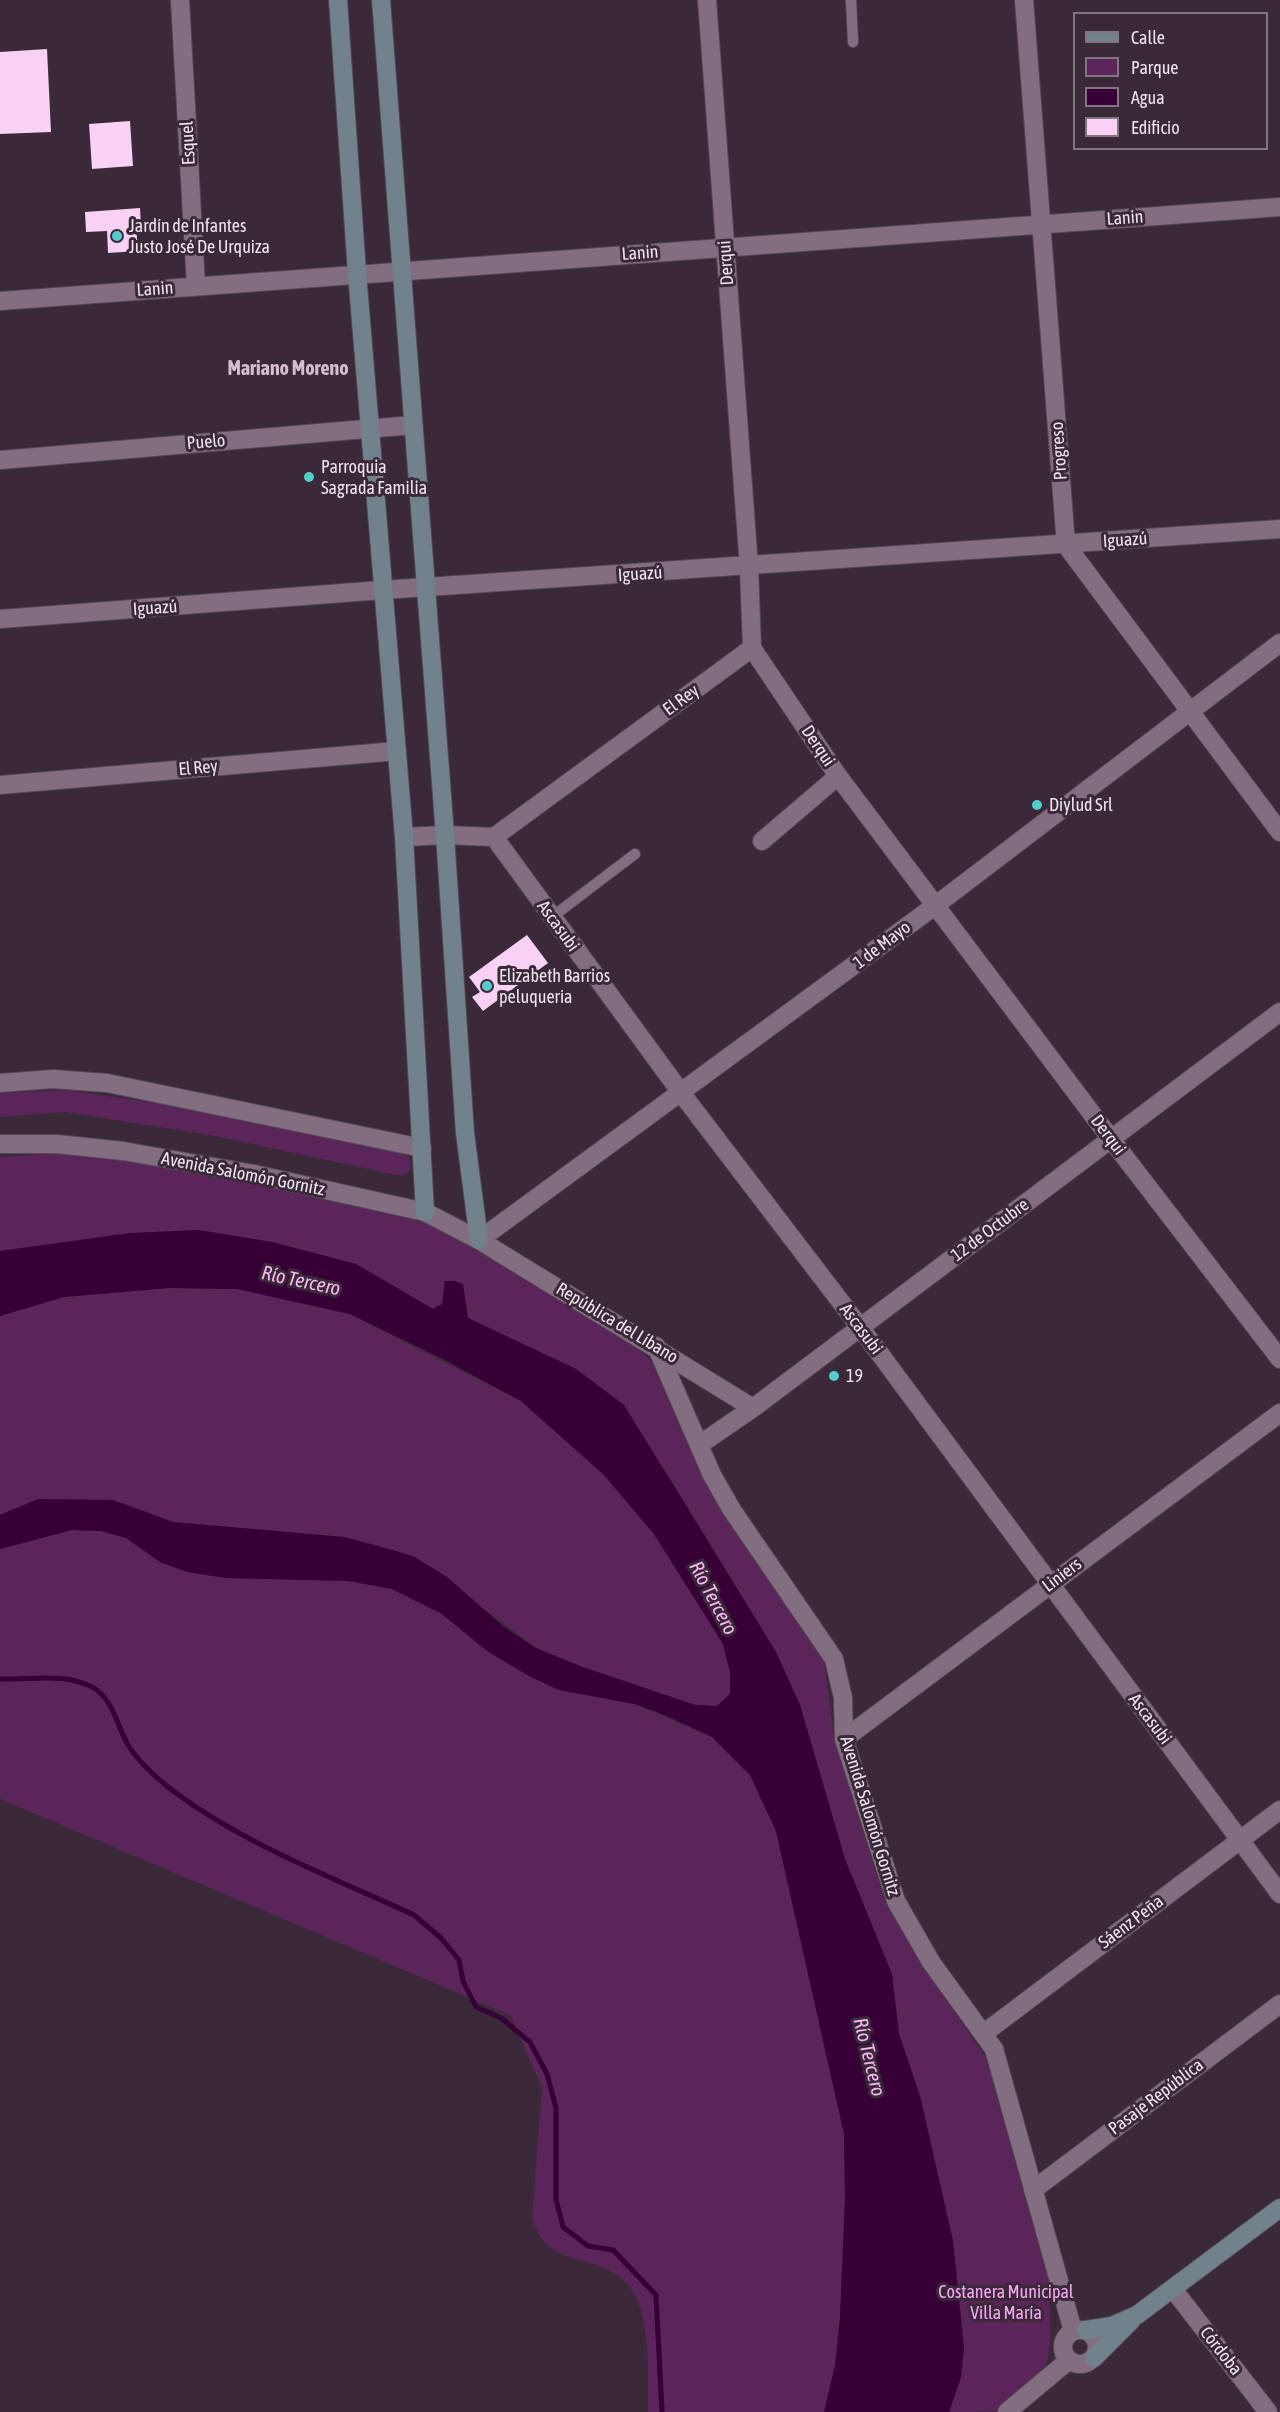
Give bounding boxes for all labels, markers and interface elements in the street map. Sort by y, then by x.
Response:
legend [1073,12,1268,150]
text: Calle [1131,27,1165,48]
text: Parque [1131,57,1179,78]
text: Agua [1131,87,1165,108]
text: Edificio [1131,117,1180,138]
street label: Esquel [176,120,200,166]
street label: Lanin [1106,206,1144,230]
place label: Jardín de Infantes Justo José De Urquiza [129,215,270,258]
marker: Jardín de Infantes Justo José De Urquiza [110,229,124,243]
street label: Derqui [714,240,738,286]
street label: Lanin [621,241,659,265]
street label: Lanin [136,277,174,301]
district label: Mariano Moreno [227,357,349,381]
street label: Progreso [1046,421,1072,481]
street label: Puelo [186,430,226,454]
place label: Parroquia Sagrada Familia [321,456,427,498]
marker: Parroquia Sagrada Familia [302,470,316,484]
street label: Iguazú [1102,528,1148,552]
street label: Iguazú [617,562,663,586]
street label: Iguazú [132,596,178,620]
street label: El Rey [659,680,703,720]
street label: Derqui [796,721,840,771]
street label: El Rey [177,756,219,780]
place label: Diylud Srl [1049,794,1113,816]
marker: Diylud Srl [1030,798,1044,812]
street label: Ascasubi [532,896,584,956]
street label: 1 de Mayo [849,916,915,974]
place label: Elizabeth Barrios peluqueria [499,965,610,1008]
marker: Elizabeth Barrios peluqueria [480,979,494,993]
street label: Derqui [1086,1111,1130,1159]
street label: Avenida Salomón Gornitz [160,1148,326,1200]
street label: 12 de Octubre [947,1194,1033,1266]
water label: Río Tercero [259,1261,343,1301]
street label: República del Líbano [552,1278,682,1368]
street label: Ascasubi [835,1299,887,1359]
place label: 19 [846,1365,863,1387]
marker: 19 [827,1369,841,1383]
street label: Liniers [1038,1553,1086,1597]
water label: Río Tercero [684,1557,742,1639]
street label: Ascasubi [1124,1689,1176,1749]
street label: Avenida Salomón Gornitz [835,1734,905,1898]
street label: Sáenz Peña [1094,1891,1168,1953]
water label: Río Tercero [848,2015,890,2099]
street label: Pasaje República [1104,2054,1208,2140]
park label: Costanera Municipal Villa María [938,2281,1074,2324]
street label: Córdoba [1195,2322,1247,2380]

